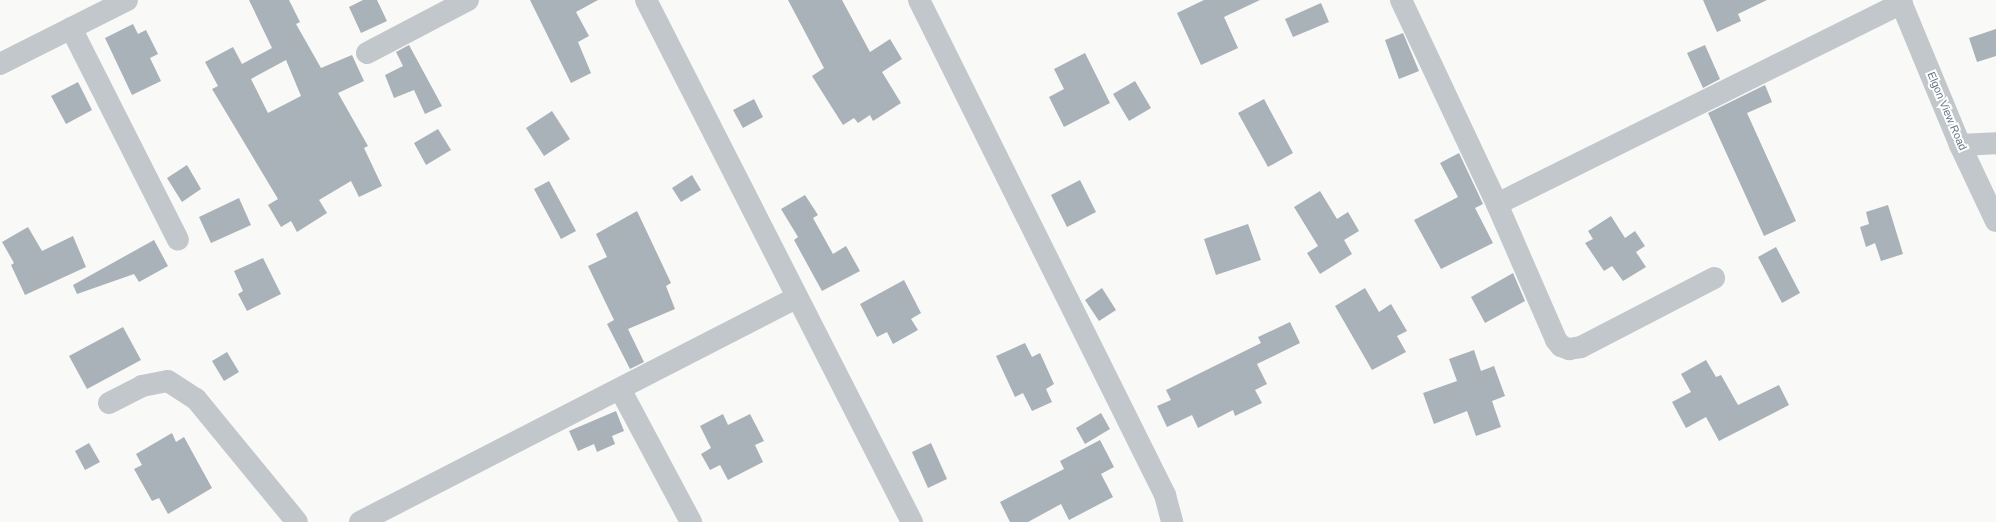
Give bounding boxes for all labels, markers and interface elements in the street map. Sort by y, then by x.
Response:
street label: Elgon View Road [1924,70,1970,152]

